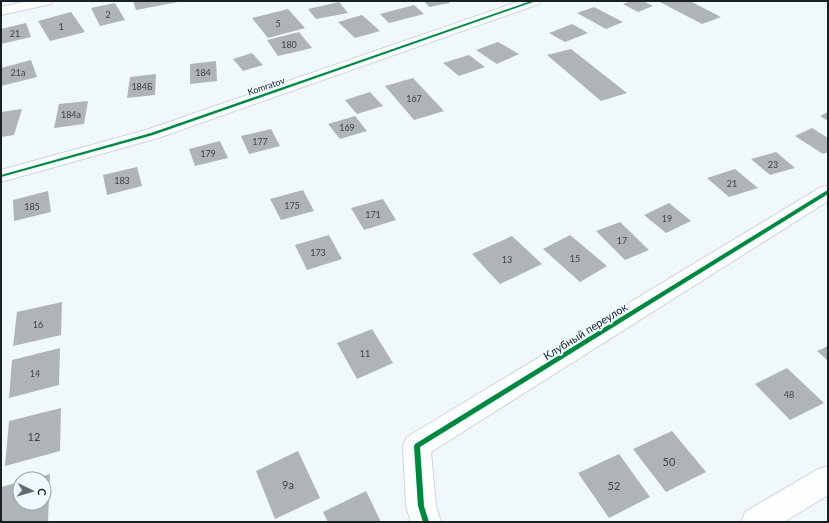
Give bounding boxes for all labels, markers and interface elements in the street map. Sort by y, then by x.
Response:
house number: 2 [105,9,111,20]
house number: 5 [275,18,281,29]
house number: 1 [58,21,64,32]
house number: 21 [10,28,20,39]
house number: 180 [281,39,297,50]
house number: 21а [11,67,25,78]
house number: 184 [195,67,211,78]
street label: Komratov [246,74,286,97]
house number: 184Б [131,81,153,92]
house number: 167 [406,93,422,104]
house number: 184а [61,109,81,120]
house number: 169 [339,122,355,133]
house number: 177 [252,136,268,147]
house number: 179 [200,148,216,159]
house number: 23 [768,159,778,170]
house number: 183 [114,175,130,186]
house number: 21 [727,178,737,189]
house number: 175 [284,200,300,211]
house number: 185 [24,201,40,212]
house number: 171 [365,209,381,220]
house number: 19 [662,213,672,224]
house number: 17 [617,235,627,246]
house number: 173 [310,247,326,258]
house number: 15 [570,253,580,264]
house number: 13 [502,254,512,265]
street label: Клубный переулок [541,300,630,362]
house number: 16 [33,319,43,330]
house number: 11 [360,348,370,359]
house number: 14 [30,368,40,379]
house number: 48 [784,389,794,400]
house number: 12 [28,430,40,443]
house number: 50 [663,455,676,468]
north arrow [12,471,52,511]
house number: 9а [282,478,294,491]
house number: 52 [608,479,620,492]
text: С [36,488,49,497]

